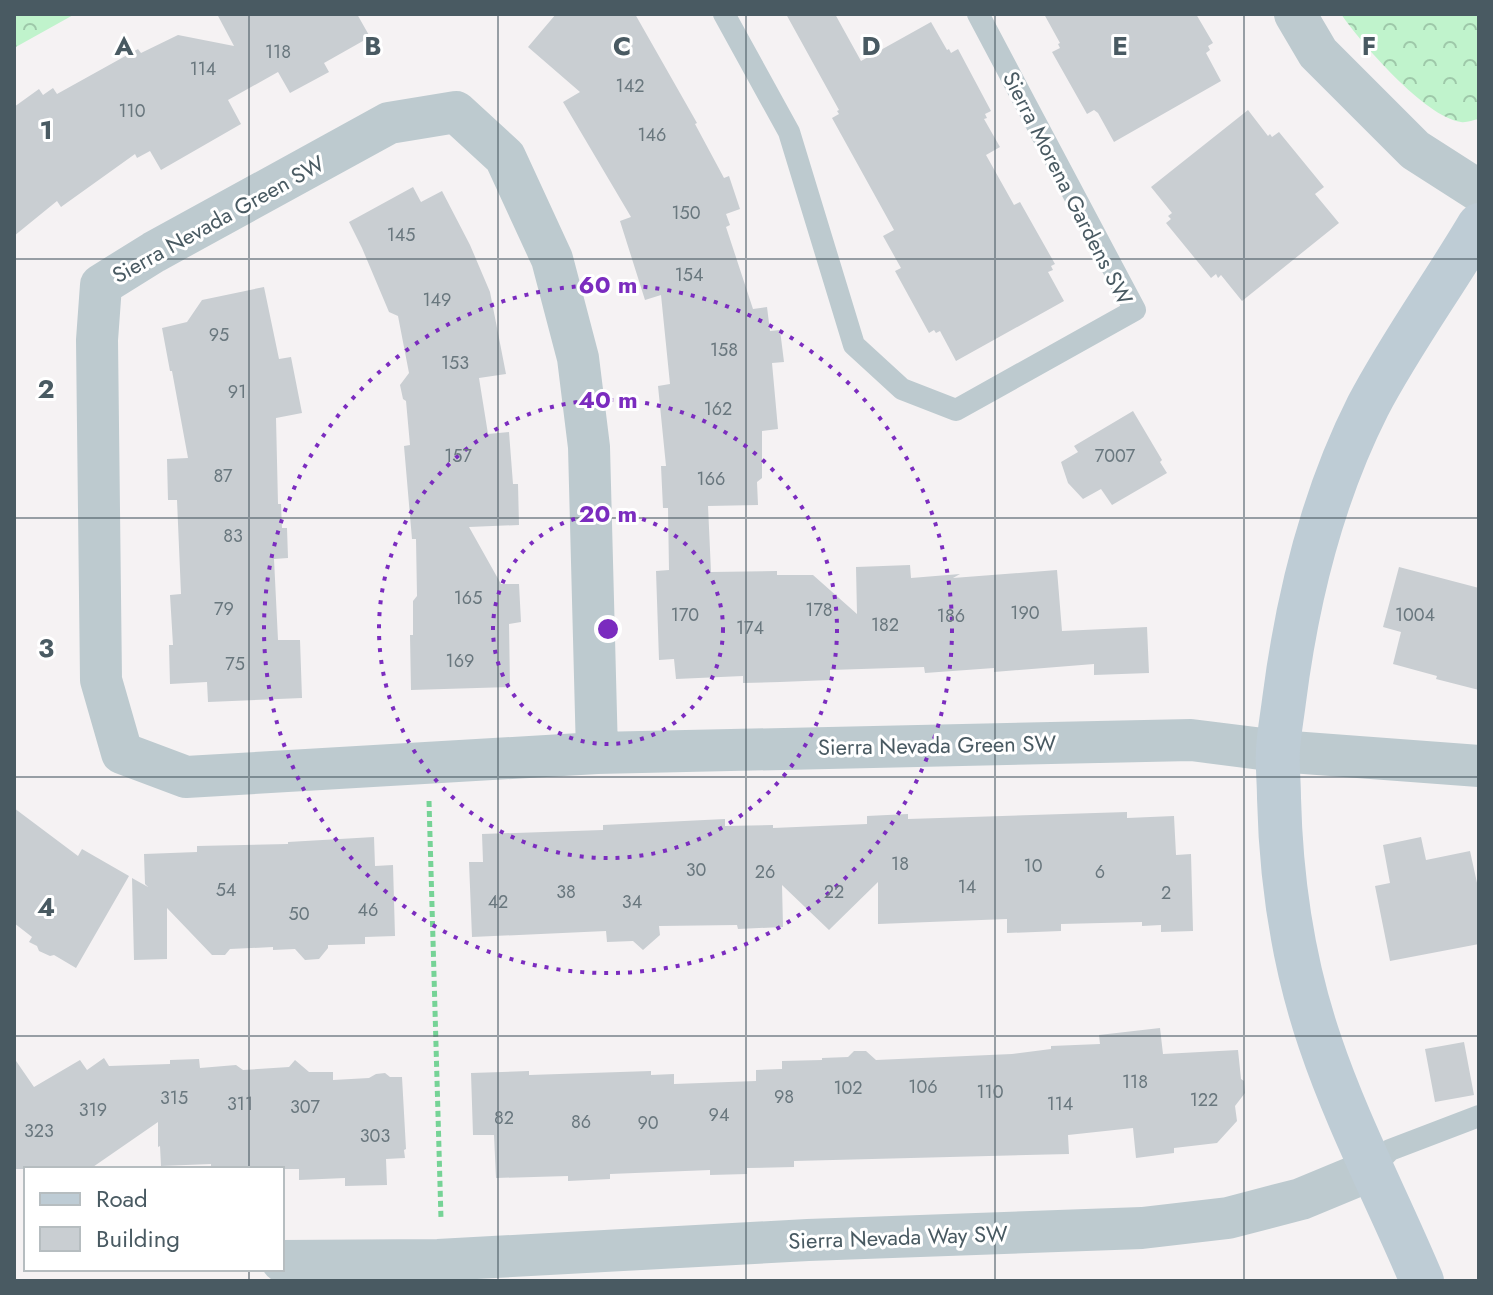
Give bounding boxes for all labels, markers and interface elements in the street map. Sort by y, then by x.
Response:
text: A [113,27,134,65]
text: B [364,27,382,65]
text: C [613,27,631,65]
text: D [861,27,881,65]
text: E [1112,27,1128,65]
text: F [1362,27,1376,65]
house number: 118 [265,39,291,65]
house number: 114 [190,56,216,82]
street label: Sierra Morena Gardens SW [995,66,1141,311]
house number: 142 [616,73,644,99]
house number: 110 [119,98,146,124]
text: 1 [39,111,53,149]
house number: 146 [638,122,666,148]
street label: Sierra Nevada Green SW [106,147,330,291]
house number: 150 [671,200,701,226]
house number: 145 [387,222,415,248]
house number: 154 [675,262,703,288]
text: 60 m [579,267,637,302]
house number: 149 [423,287,451,313]
house number: 95 [209,322,229,348]
house number: 158 [710,337,738,363]
house number: 153 [441,350,469,376]
text: 2 [37,370,55,408]
house number: 91 [228,379,246,405]
text: 40 m [578,382,638,417]
house number: 162 [704,396,732,422]
house number: 157 [444,443,472,469]
house number: 7007 [1095,443,1136,469]
house number: 87 [213,463,233,489]
house number: 166 [697,466,725,492]
text: 20 m [579,496,637,531]
house number: 83 [223,523,243,549]
house number: 165 [454,585,482,611]
house number: 79 [214,596,234,622]
house number: 178 [805,597,833,623]
house number: 190 [1010,600,1040,626]
house number: 170 [671,602,699,628]
house number: 1004 [1395,602,1435,628]
house number: 186 [937,603,965,629]
house number: 182 [871,612,899,638]
centre of rings [594,615,622,643]
house number: 174 [736,615,764,641]
text: 3 [38,629,54,667]
house number: 169 [446,648,474,674]
house number: 75 [225,651,245,677]
street label: Sierra Nevada Green SW [818,727,1057,763]
house number: 18 [891,851,909,877]
house number: 10 [1024,853,1043,879]
house number: 30 [686,857,707,883]
house number: 26 [755,859,775,885]
house number: 6 [1095,859,1105,885]
house number: 14 [958,874,976,900]
house number: 54 [216,877,236,903]
house number: 38 [556,879,576,905]
house number: 22 [824,879,844,905]
house number: 2 [1161,880,1171,906]
text: 4 [37,888,55,926]
house number: 42 [488,889,508,915]
house number: 34 [622,889,642,915]
house number: 46 [358,897,378,923]
house number: 50 [289,901,310,927]
house number: 118 [1122,1069,1148,1095]
house number: 106 [908,1074,938,1100]
house number: 102 [833,1075,863,1101]
house number: 110 [977,1079,1004,1105]
house number: 98 [774,1084,794,1110]
house number: 315 [160,1085,188,1111]
house number: 122 [1190,1087,1218,1113]
house number: 311 [227,1091,253,1117]
house number: 114 [1047,1091,1073,1117]
house number: 307 [290,1094,321,1120]
house number: 319 [79,1097,107,1123]
house number: 94 [709,1102,729,1128]
house number: 82 [494,1105,514,1131]
house number: 86 [571,1109,591,1135]
house number: 90 [637,1110,659,1136]
house number: 323 [24,1118,54,1144]
house number: 303 [360,1123,390,1149]
legend [24,1167,284,1271]
text: Road [96,1181,148,1216]
street label: Sierra Nevada Way SW [788,1217,1008,1257]
text: Building [96,1221,180,1256]

